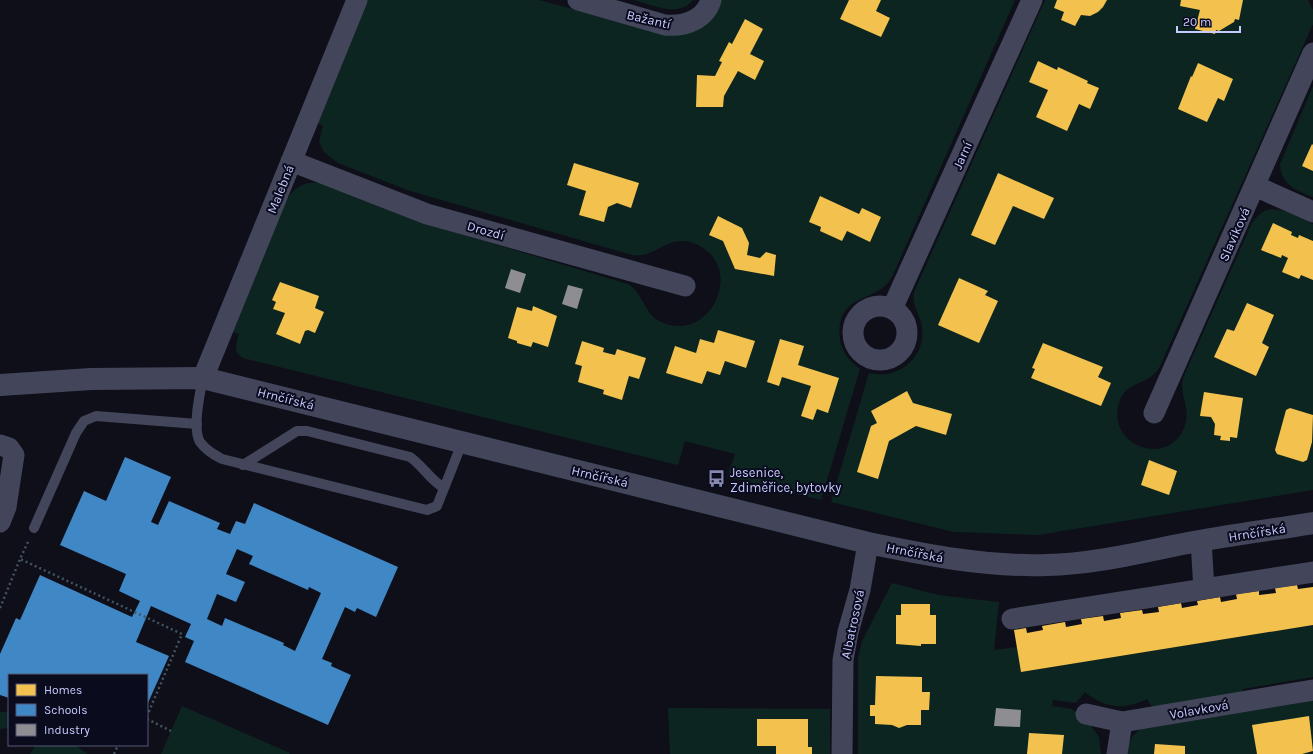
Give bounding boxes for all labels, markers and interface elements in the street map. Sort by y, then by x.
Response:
street label: Bažantí [625,7,673,32]
scale bar [1177,8,1240,34]
text: 20 m [1183,15,1211,29]
street label: Jarní [950,139,975,171]
street label: Malebná [264,163,297,216]
street label: Slavíková [1216,205,1253,263]
street label: Drozdí [465,218,506,243]
street label: Hrnčířská [256,384,316,413]
street label: Hrnčířská [570,463,630,490]
place label: Jesenice, Zdiměřice, bytovky [730,465,841,495]
bus stop icon: Jesenice, Zdiměřice, bytovky [707,469,727,489]
street label: Hrnčířská [1227,521,1287,544]
street label: Hrnčířská [885,540,945,565]
street label: Albatrosová [838,588,867,660]
legend [8,674,148,746]
text: Homes [44,683,82,697]
street label: Volavková [1169,697,1230,722]
text: Schools [44,703,87,717]
text: Industry [44,723,90,737]

